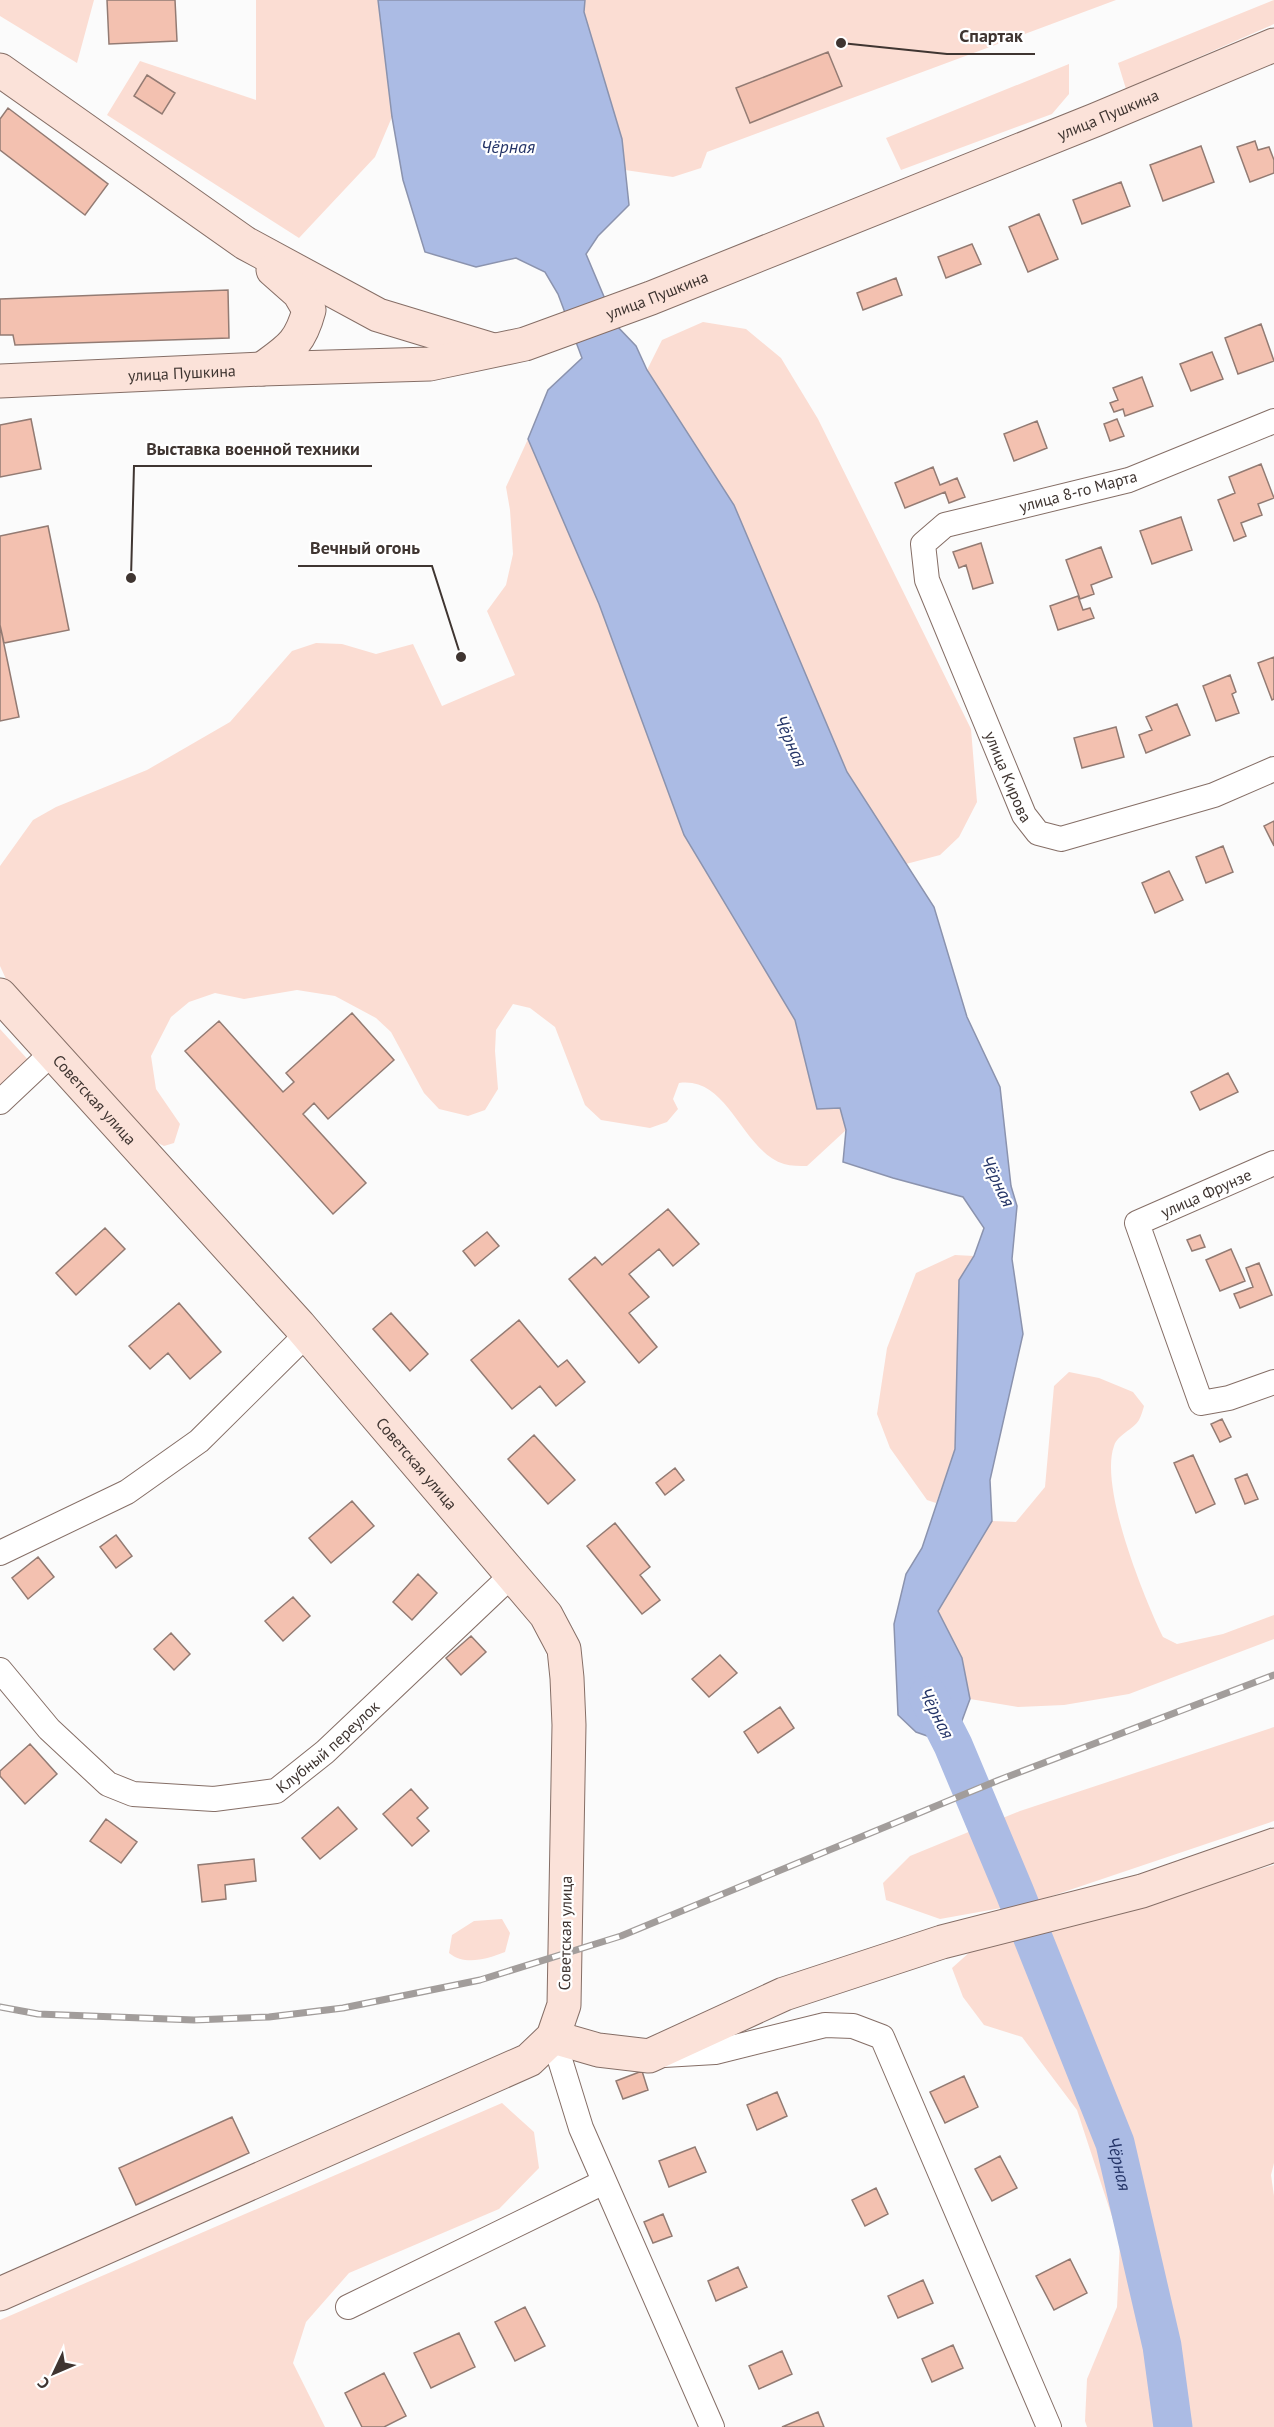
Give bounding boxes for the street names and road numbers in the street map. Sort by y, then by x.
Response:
street label: улица Пушкина [1054,84,1162,144]
street label: улица Пушкина [603,266,711,324]
street label: улица Пушкина [127,360,236,385]
street label: улица 8-го Марта [1017,466,1139,516]
street label: улица Кирова [980,728,1036,827]
street label: Советская улица [49,1050,141,1149]
street label: улица Фрунзе [1158,1164,1254,1222]
street label: Советская улица [372,1413,462,1514]
street label: Клубный переулок [272,1696,384,1797]
street label: Советская улица [554,1875,576,1991]

